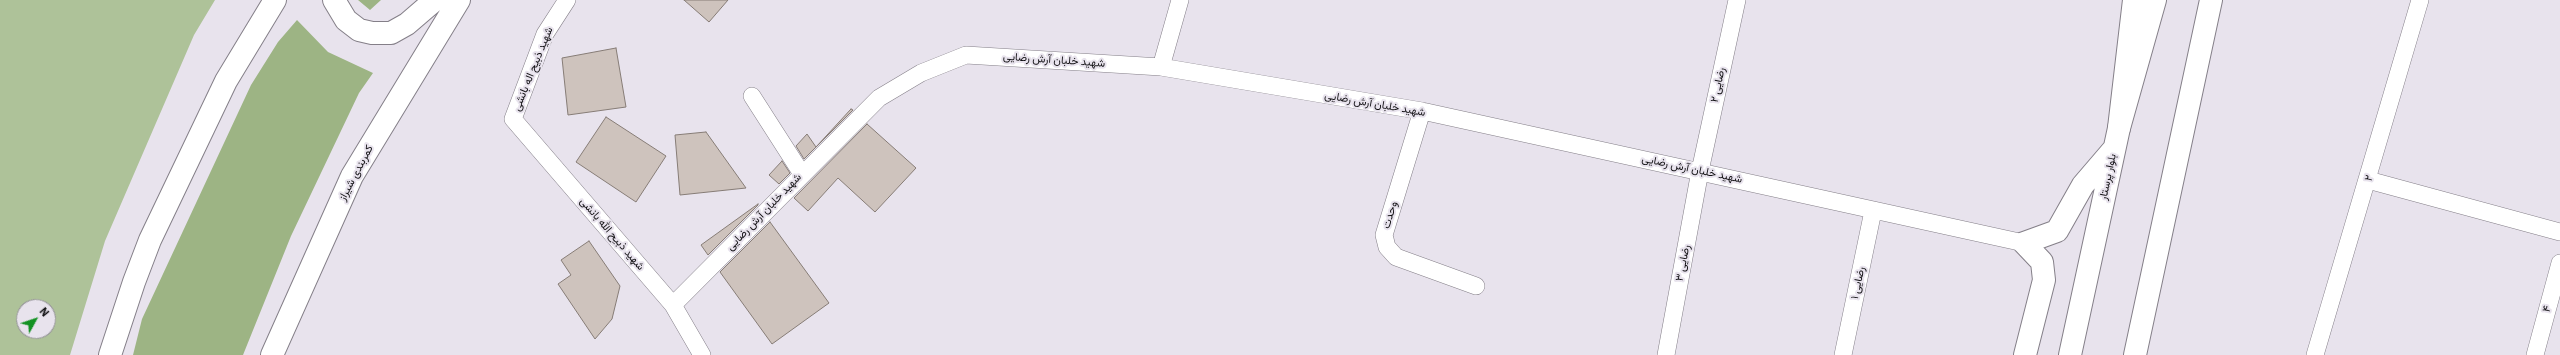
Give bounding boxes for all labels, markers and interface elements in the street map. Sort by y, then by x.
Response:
street label: شهید ذبیح اله بانشی [510,25,556,113]
street label: شهید خلبان آرش رضایی [1003,50,1105,70]
street label: رضایی ۲ [1708,66,1728,104]
street label: شهید خلبان آرش رضایی [1323,89,1427,119]
street label: کمربندی شیراز [336,143,376,203]
street label: شهید خلبان آرش رضایی [1641,152,1743,186]
street label: بلوار پرستار [2097,153,2119,201]
street label: شهید خلبان آرش رضایی [724,171,804,253]
street label: ۲ [2362,173,2376,183]
street label: شهید ذبیح الله بانشی [577,195,647,273]
street label: وحدت [1380,200,1400,230]
street label: رضایی ۳ [1673,244,1693,282]
street label: رضایی ۱ [1848,266,1868,300]
north arrow [16,299,56,339]
text: N [37,304,52,319]
street label: ۴ [2540,304,2554,314]

